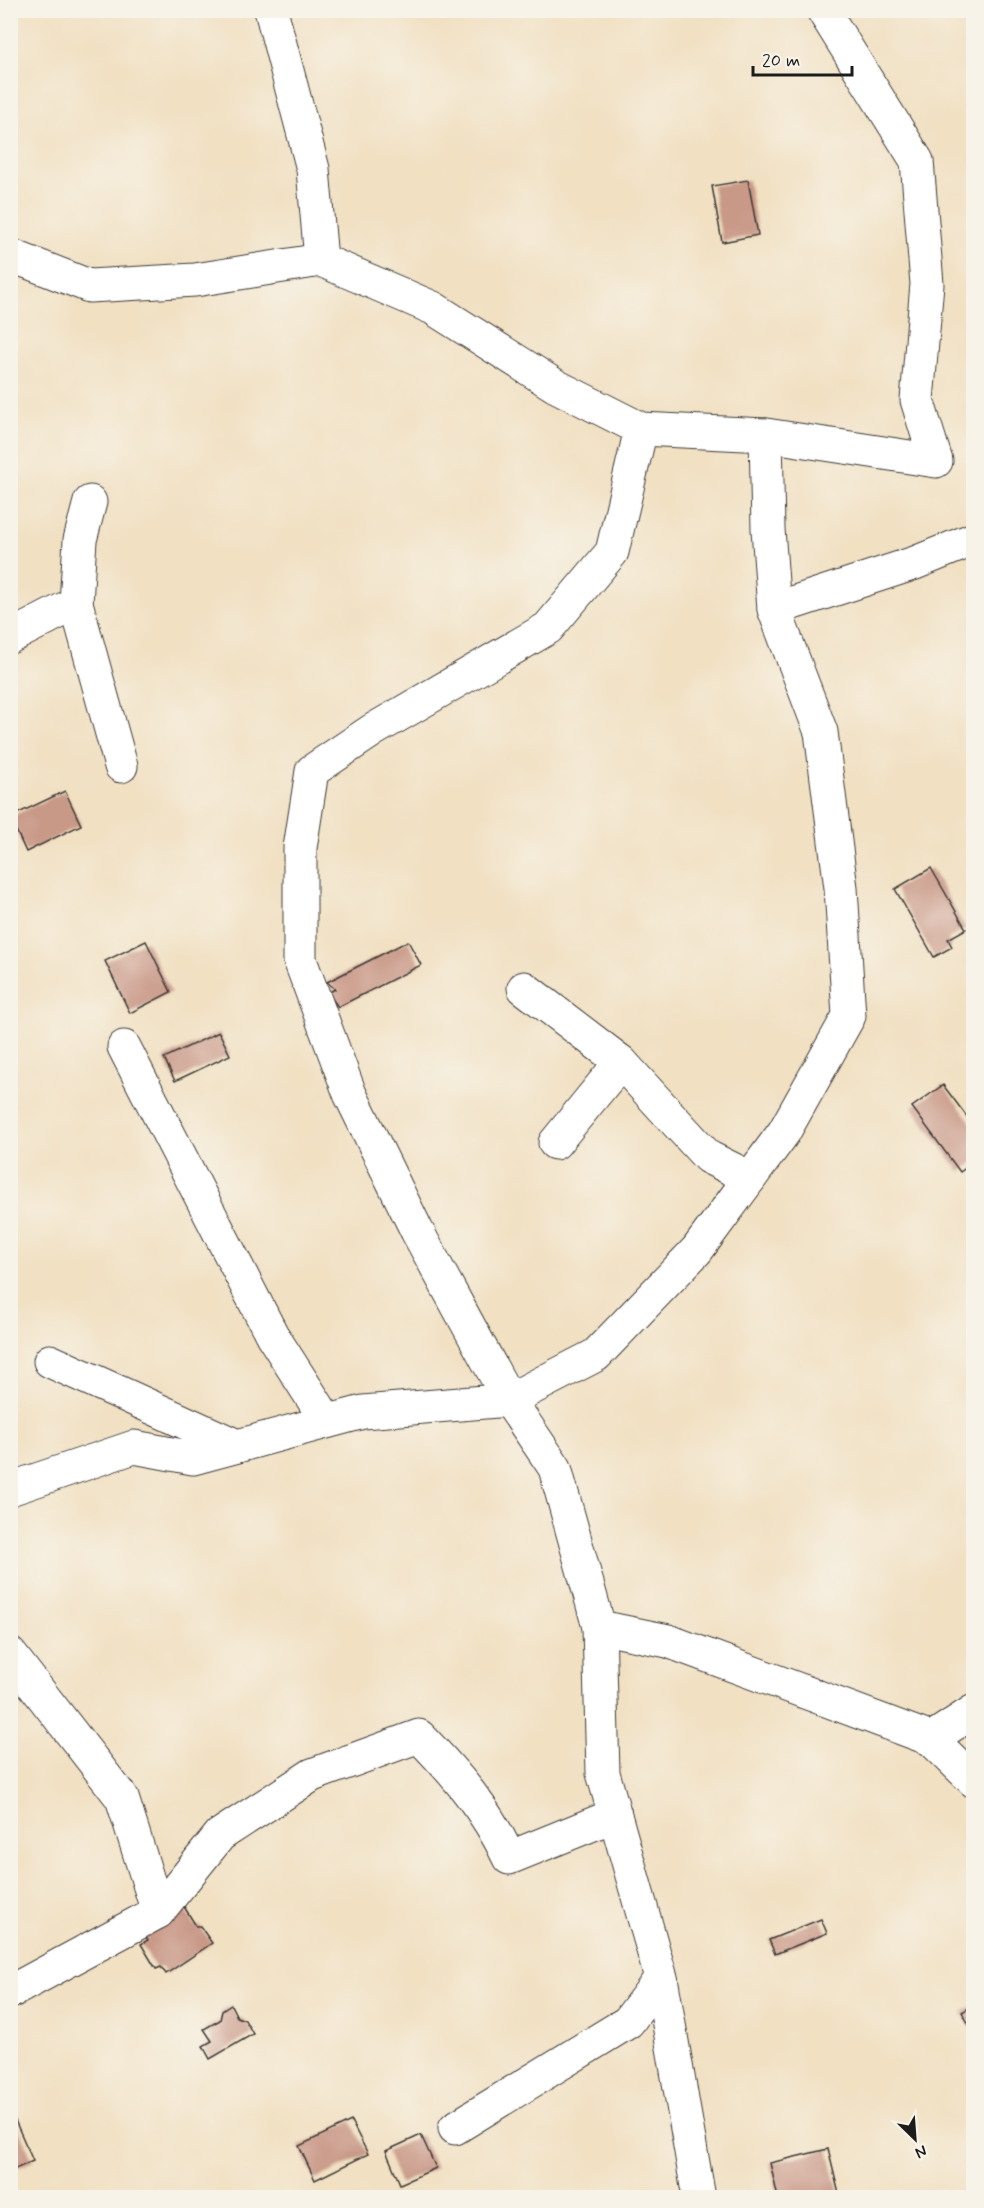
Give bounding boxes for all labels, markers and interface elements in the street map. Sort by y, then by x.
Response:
scale bar [753,39,852,77]
text: 20 m [762,49,800,73]
north arrow [885,2109,945,2169]
text: N [911,2139,930,2163]

